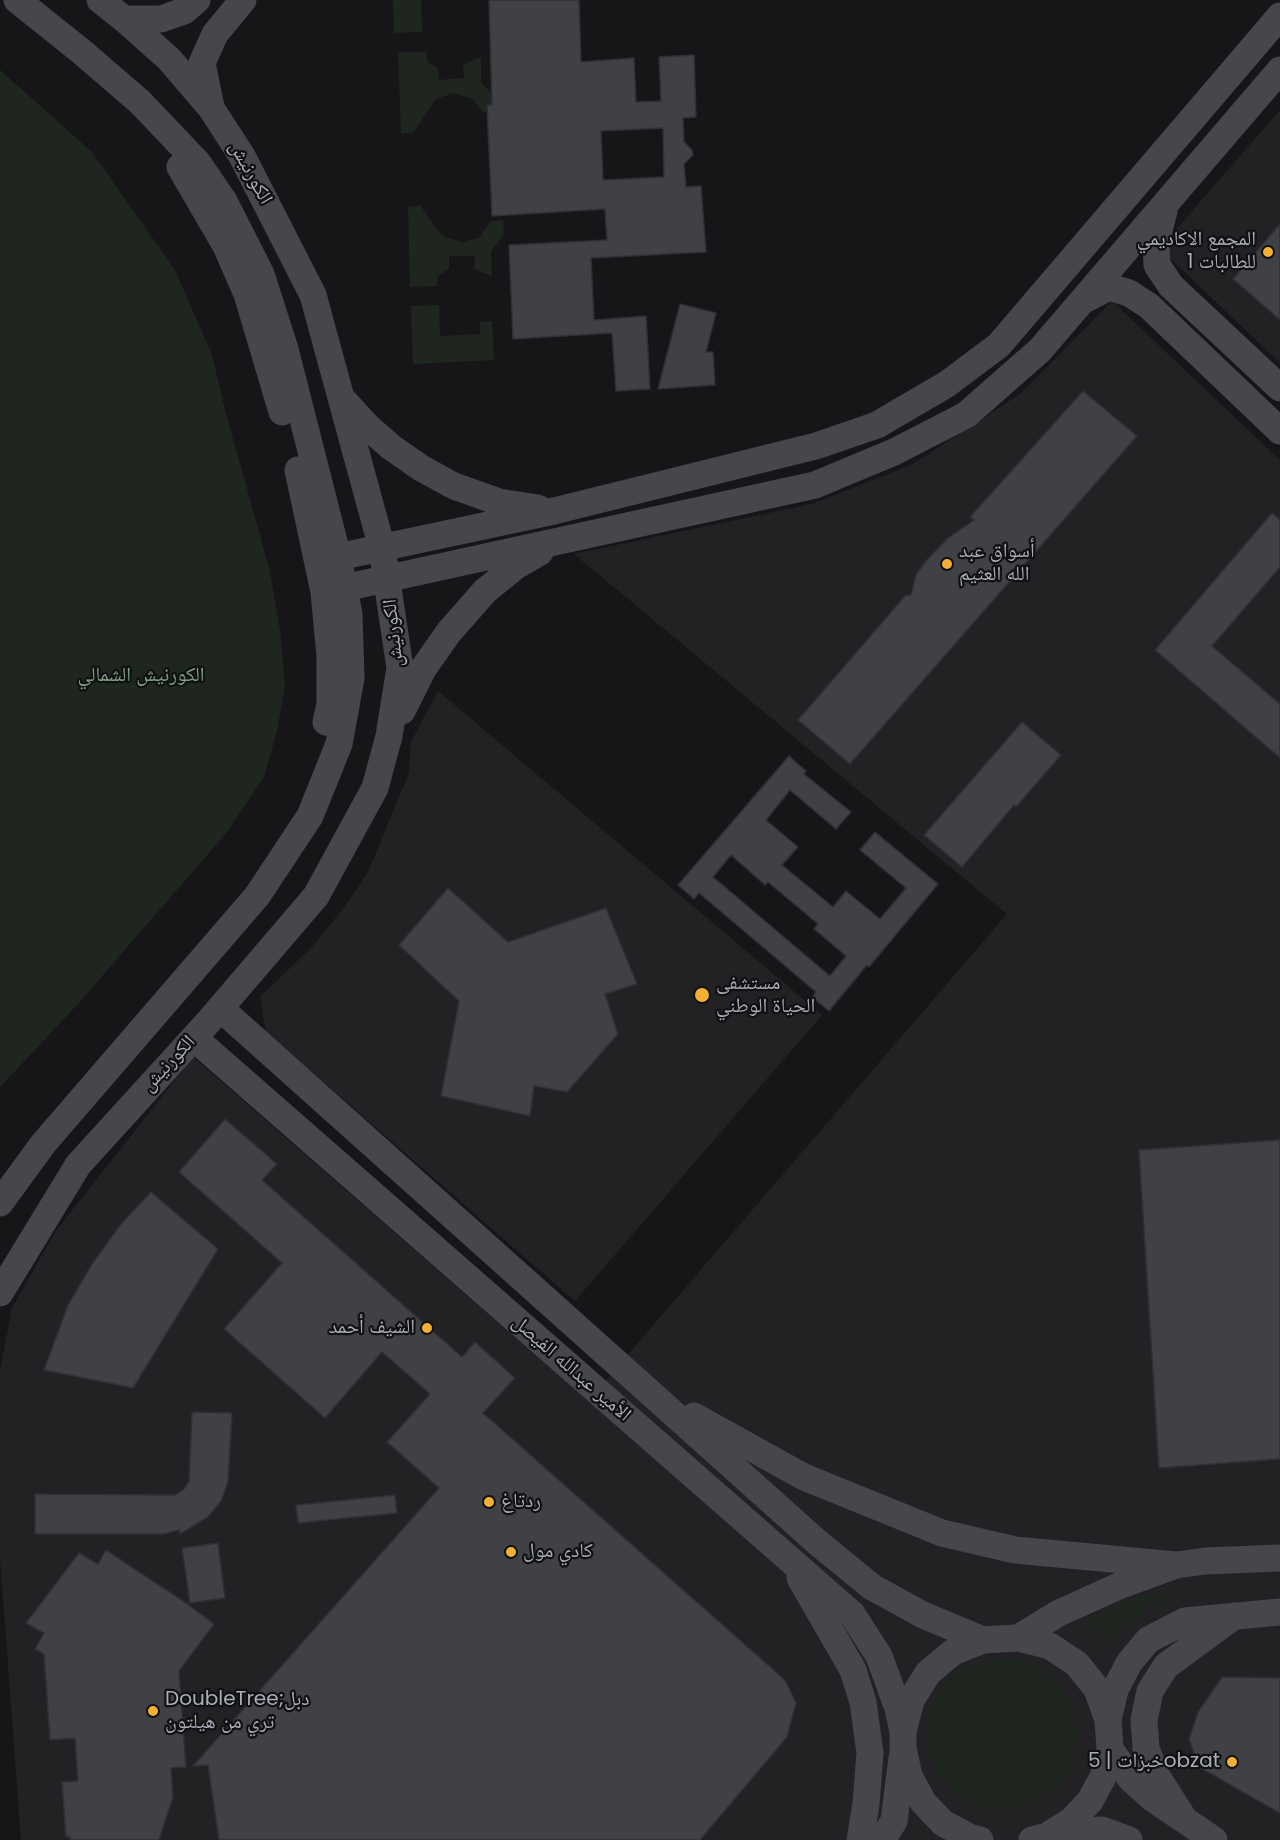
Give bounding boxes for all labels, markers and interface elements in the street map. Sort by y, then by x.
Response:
street label: الكورنيش [223,137,277,209]
place label: المجمع الاكاديمي 1 للطالبات [1137,228,1256,275]
marker: المجمع الاكاديمي 1 للطالبات [1261,245,1275,259]
place label: أسواق عبد الله العثيم [959,540,1035,587]
marker: أسواق عبد الله العثيم [940,557,954,571]
street label: الكورنيش [378,598,410,668]
park label: الكورنيش الشمالي [77,664,205,688]
place label: مستشفى الحياة الوطني [716,972,815,1019]
marker: مستشفى الحياة الوطني [693,986,711,1004]
street label: الكورنيش [137,1031,201,1097]
street label: الأمير عبدالله الفيصل [507,1311,635,1427]
place label: الشيف أحمد [329,1316,415,1340]
marker: الشيف أحمد [420,1321,434,1335]
place label: ردتاغ [501,1490,541,1514]
marker: ردتاغ [482,1495,496,1509]
place label: كادي مول [523,1540,593,1564]
marker: كادي مول [504,1545,518,1559]
place label: DoubleTree;دبل تري من هيلتون [165,1688,310,1735]
marker: DoubleTree;دبل تري من هيلتون [146,1704,160,1718]
place label: خبزات | 5obzat [1088,1750,1220,1774]
marker: خبزات | 5obzat [1225,1755,1239,1769]

